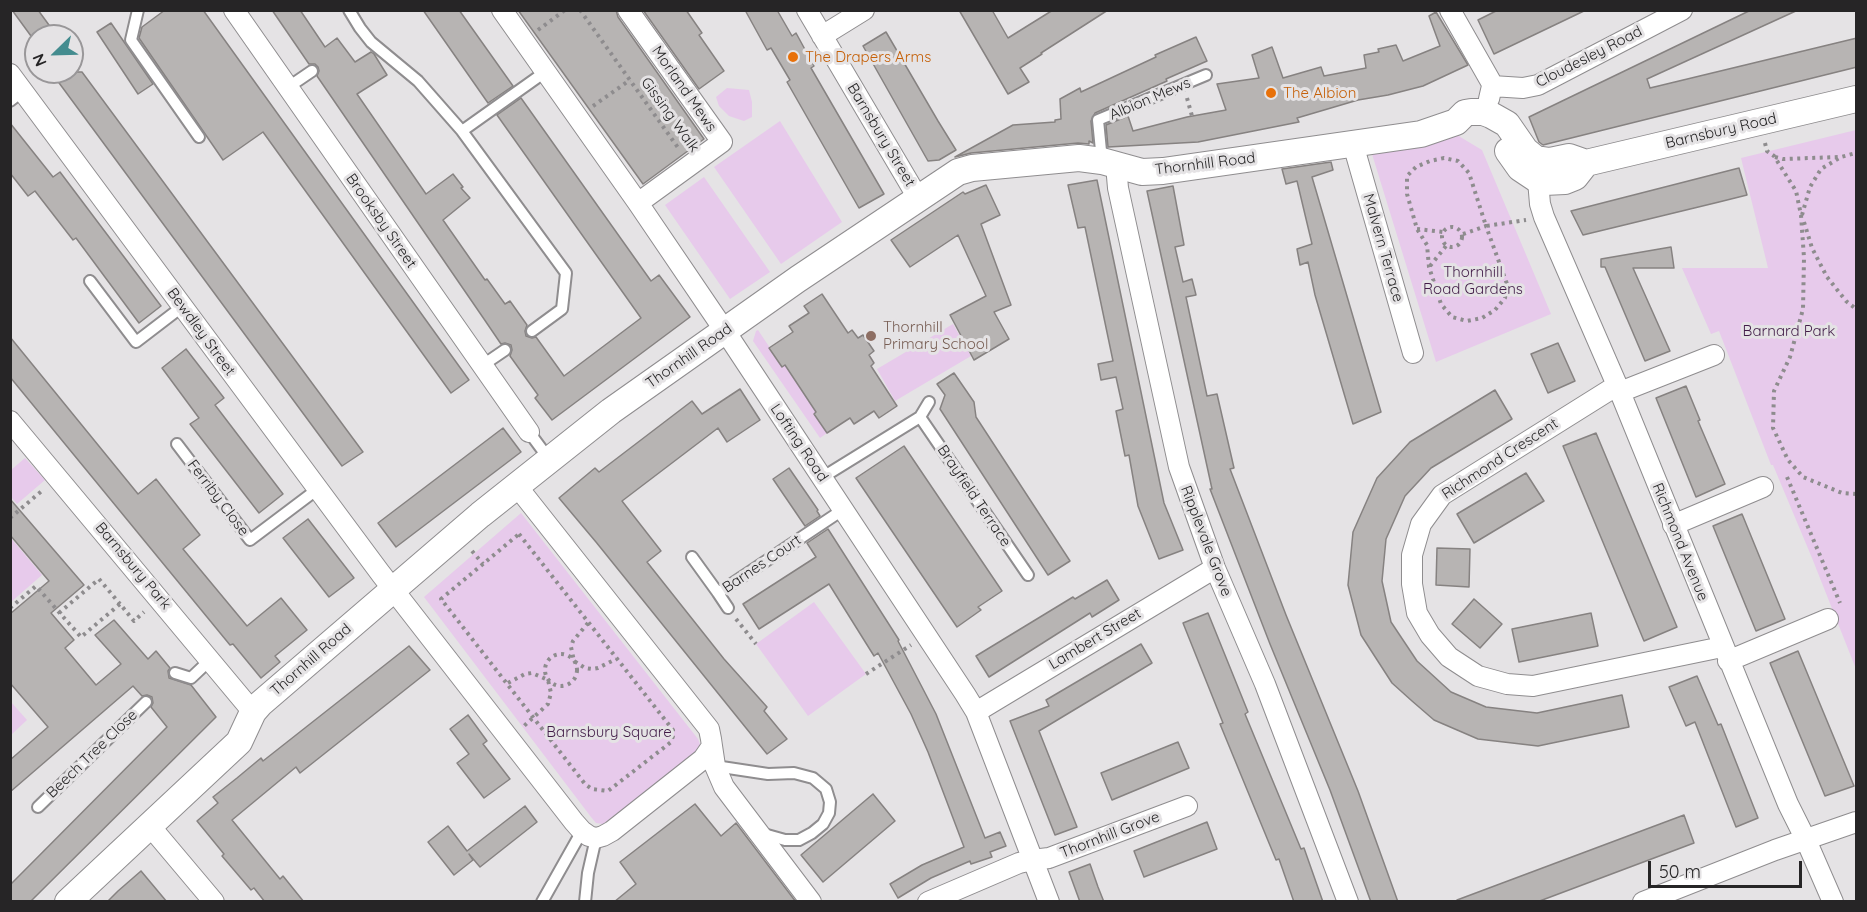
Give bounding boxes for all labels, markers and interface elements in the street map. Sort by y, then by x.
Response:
street label: Cloudesley Road [1533,22,1645,92]
north arrow [24,24,84,84]
street label: Morland Mews [648,43,720,135]
place label: The Drapers Arms [805,48,931,66]
marker: The Drapers Arms [786,50,800,64]
text: N [28,51,51,70]
street label: Gissing Walk [637,74,703,156]
street label: Albion Mews [1107,74,1193,124]
street label: Barnsbury Street [843,80,919,190]
place label: The Albion [1283,84,1356,102]
marker: The Albion [1264,86,1278,100]
street label: Barnsbury Road [1664,109,1778,153]
street label: Thornhill Road [1154,149,1256,179]
street label: Brooksby Street [342,170,420,272]
street label: Malvern Terrace [1359,192,1407,304]
park label: Thornhill Road Gardens [1423,263,1523,298]
street label: Bewdley Street [163,285,239,379]
place label: Thornhill Primary School [883,318,988,353]
street label: Thornhill Road [642,320,736,392]
park label: Barnard Park [1743,322,1835,340]
marker: Thornhill Primary School [864,329,878,343]
street label: Lofting Road [766,401,832,485]
street label: Richmond Crescent [1439,415,1561,503]
street label: Brayfield Terrace [933,442,1015,550]
street label: Ferriby Close [183,456,253,540]
street label: Richmond Avenue [1648,480,1712,604]
street label: Ripplevale Grove [1177,483,1235,599]
street label: Barnsbury Park [91,519,175,613]
street label: Barnes Court [719,531,805,597]
street label: Lambert Street [1046,604,1144,674]
street label: Thornhill Road [267,620,355,700]
street label: Beech Tree Close [43,706,141,802]
park label: Barnsbury Square [546,723,672,741]
street label: Thornhill Grove [1058,808,1162,862]
scale bar [1651,849,1806,887]
text: 50 m [1659,860,1701,883]

